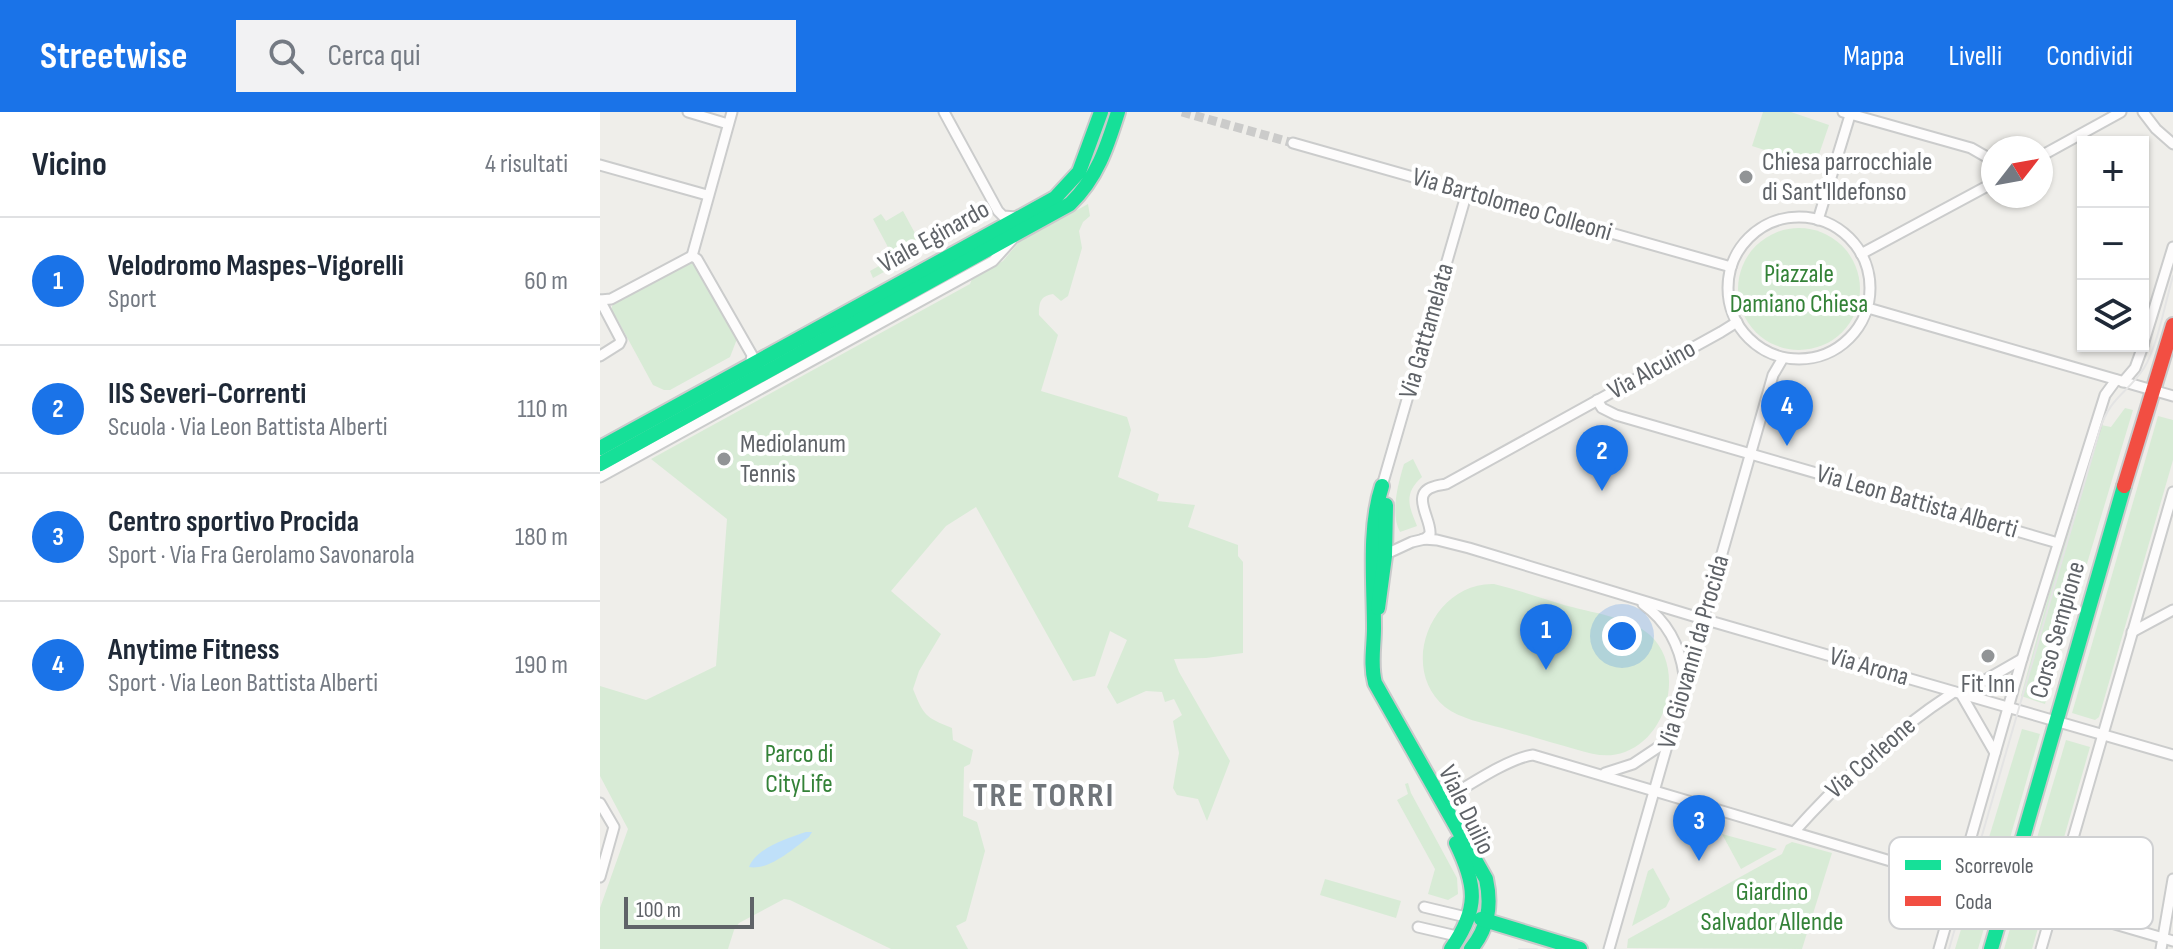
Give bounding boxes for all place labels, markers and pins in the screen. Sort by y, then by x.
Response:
place label: Chiesa parrocchiale di Sant'Ildefonso [1762,147,1932,208]
marker: Chiesa parrocchiale di Sant'Ildefonso [1737,168,1755,186]
pin: 4 [1761,380,1813,446]
pin: 2 [1576,425,1628,491]
place label: Mediolanum Tennis [740,429,846,490]
marker: Mediolanum Tennis [715,450,733,468]
pin: 1 [1520,604,1572,670]
marker: Fit Inn [1979,647,1997,665]
place label: Fit Inn [1961,669,2015,700]
pin: 3 [1673,795,1725,861]

